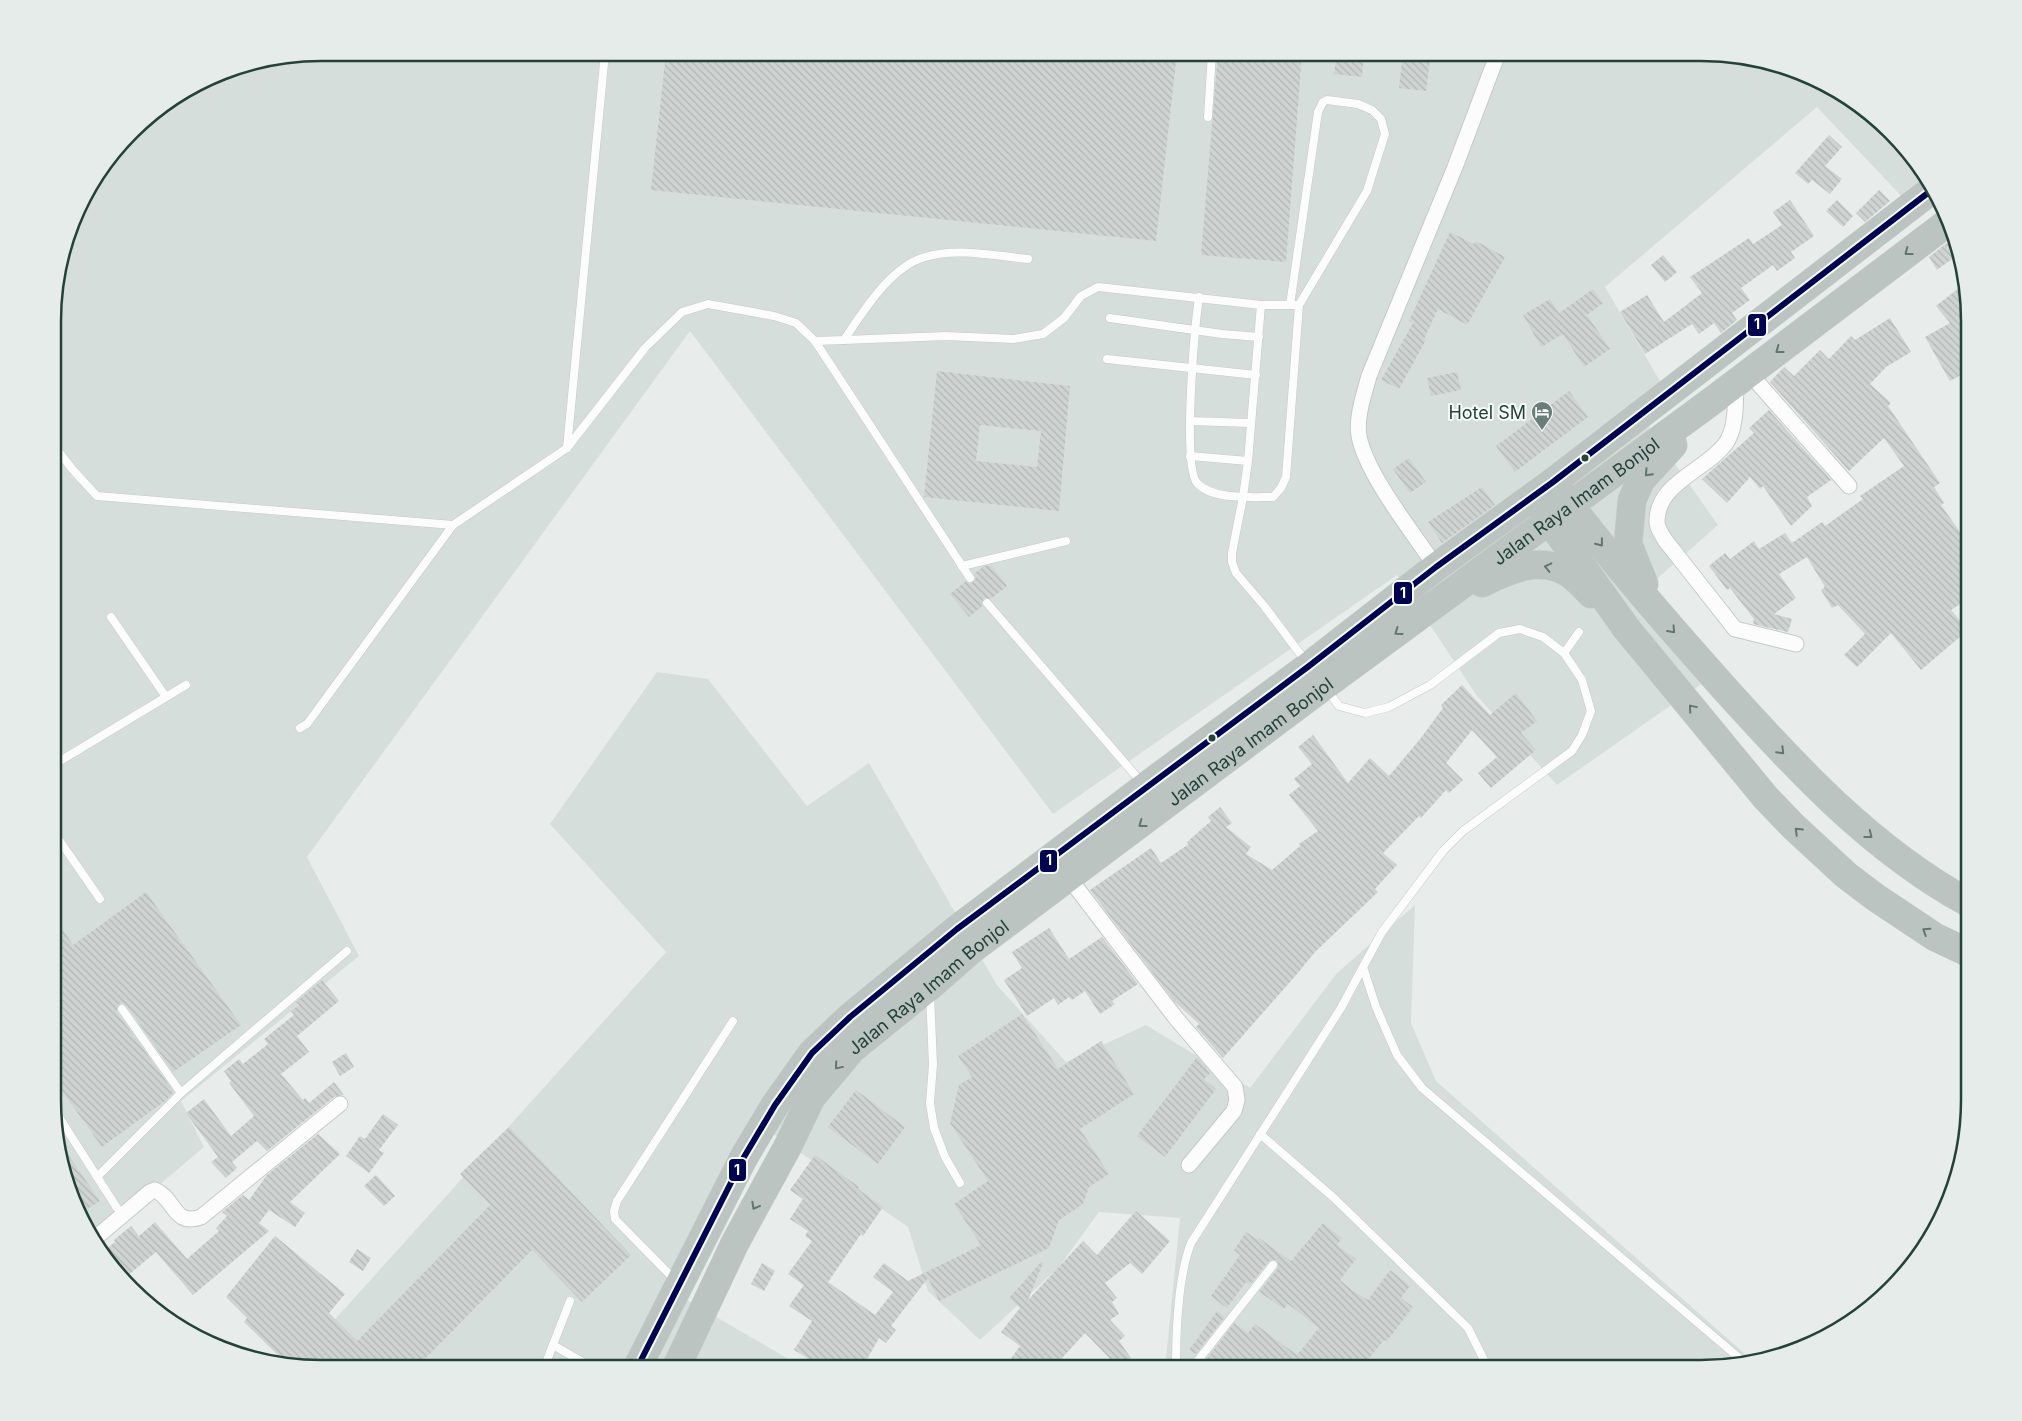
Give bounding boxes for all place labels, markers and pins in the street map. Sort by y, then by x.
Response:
hotel icon: Hotel SM [1530,400,1554,431]
place label: Hotel SM [1448,402,1526,423]
unlabelled marker [1580,453,1590,463]
unlabelled marker [1207,733,1217,743]

